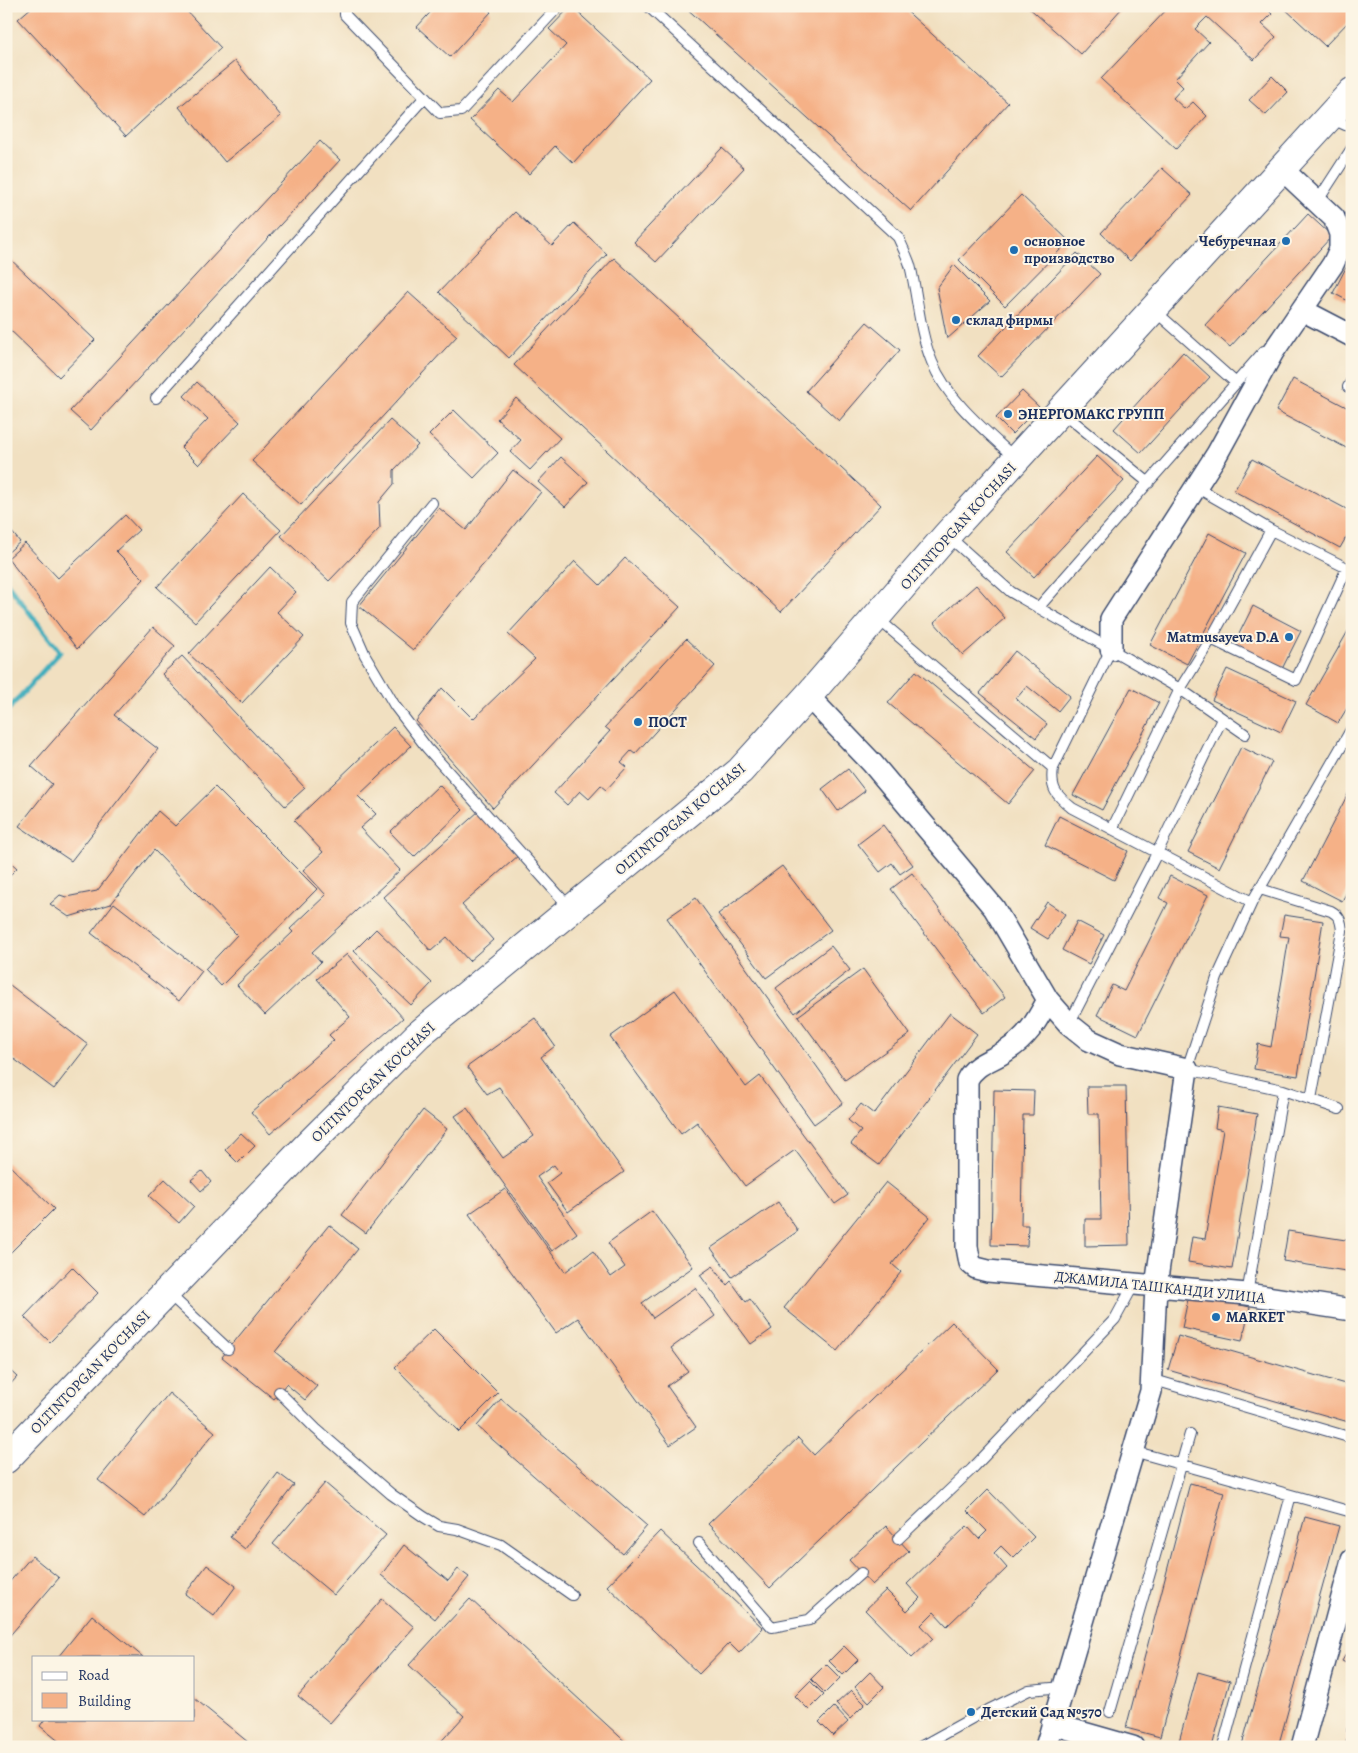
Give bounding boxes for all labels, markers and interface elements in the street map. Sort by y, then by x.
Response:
place label: основное производство [1024,231,1115,268]
place label: Чебуречная [1199,231,1276,251]
marker: Чебуречная [1280,235,1292,247]
marker: основное производство [1008,244,1020,256]
place label: склад фирмы [966,310,1053,330]
marker: склад фирмы [950,314,962,326]
place label: ЭНЕРГОМАКС ГРУПП [1018,404,1164,424]
marker: ЭНЕРГОМАКС ГРУПП [1002,408,1014,420]
street label: OLTINTOPGAN KO'CHASI [895,458,1021,594]
place label: Matmusayeva D.A [1167,627,1280,647]
marker: Matmusayeva D.A [1283,631,1295,643]
place label: ПОСТ [648,712,687,732]
marker: ПОСТ [632,716,644,728]
street label: OLTINTOPGAN KO'CHASI [610,758,750,880]
street label: OLTINTOPGAN KO'CHASI [307,1017,439,1147]
street label: ДЖАМИЛА ТАШКАНДИ УЛИЦА [1054,1266,1266,1308]
street label: OLTINTOPGAN KO'CHASI [25,1306,155,1438]
place label: MARKET [1226,1307,1285,1327]
marker: MARKET [1210,1311,1222,1323]
legend [32,1656,195,1720]
text: Road [78,1665,110,1685]
text: Building [78,1691,131,1711]
place label: Детский Сад №570 [981,1702,1102,1722]
marker: Детский Сад №570 [965,1706,977,1718]

